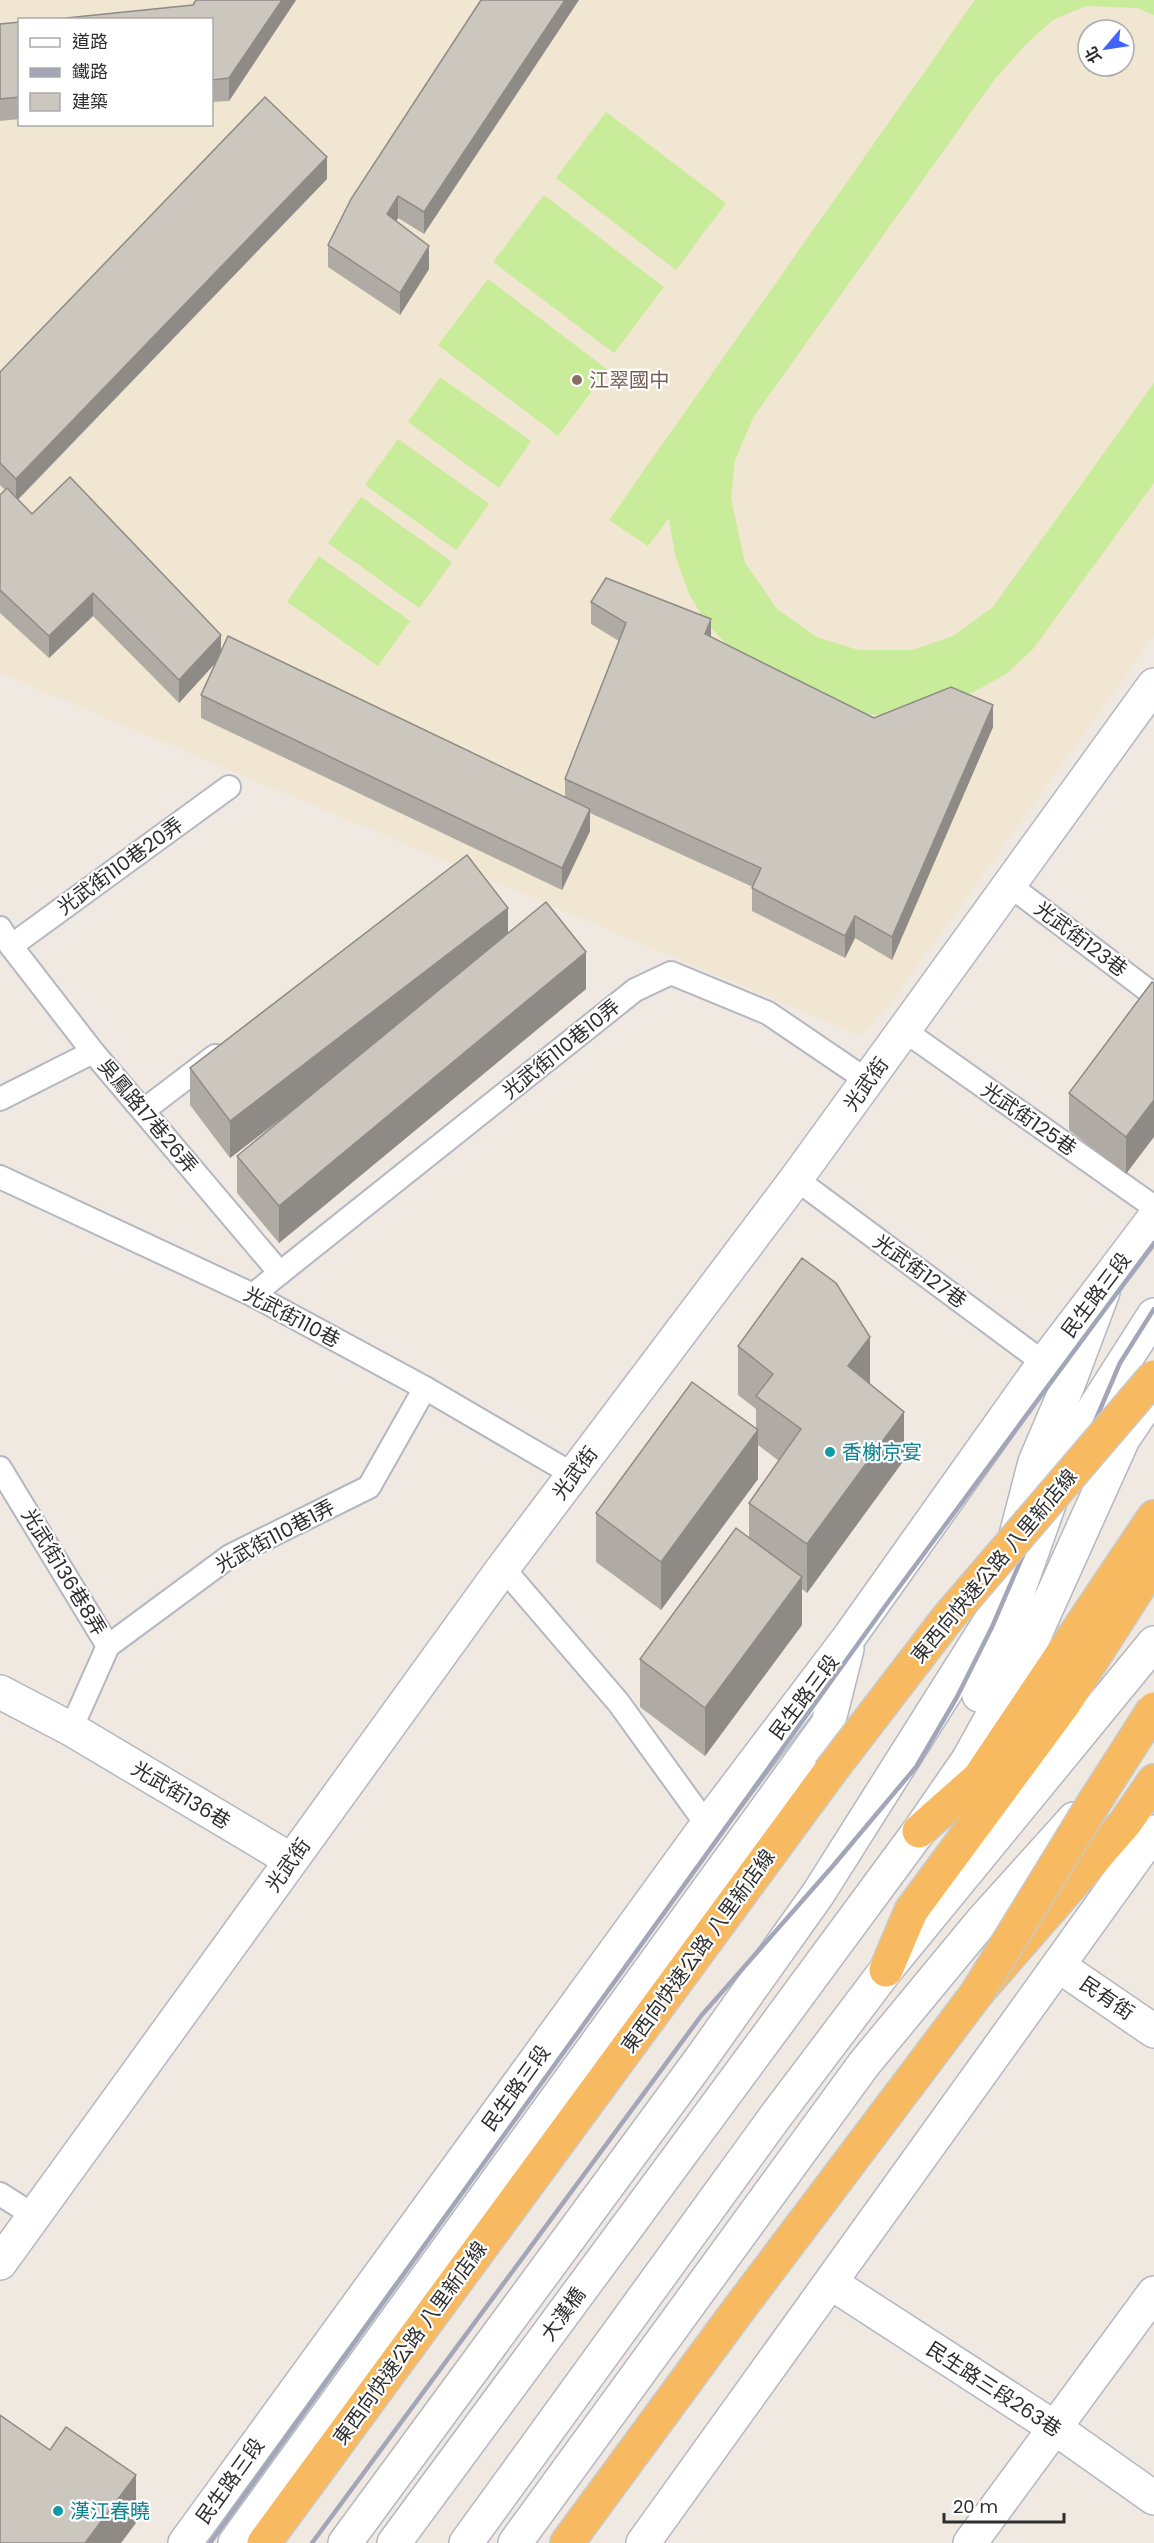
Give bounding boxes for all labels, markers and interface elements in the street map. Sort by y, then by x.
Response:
legend [18,18,213,126]
north arrow [1076,18,1136,78]
text: 道路 [72,29,108,54]
text: 北 [1079,42,1107,68]
text: 鐵路 [72,59,108,84]
text: 建築 [72,89,108,114]
place label: 江翠國中 [589,366,669,394]
marker: 江翠國中 [570,373,584,387]
street label: 光武街110巷20弄 [51,811,189,921]
street label: 光武街123巷 [1029,895,1133,983]
street label: 光武街110巷10弄 [496,993,626,1105]
street label: 光武街 [837,1052,895,1116]
street label: 吳鳳路17巷26弄 [92,1053,204,1179]
street label: 光武街125巷 [976,1076,1082,1162]
street label: 光武街127巷 [868,1228,972,1314]
street label: 民生路三段 [1055,1247,1137,1343]
street label: 光武街110巷 [239,1280,345,1354]
place label: 香榭京宴 [842,1438,922,1466]
street label: 光武街 [546,1441,604,1505]
marker: 香榭京宴 [823,1445,837,1459]
street label: 東西向快速公路 八里新店線 [904,1463,1084,1669]
street label: 光武街110巷1弄 [210,1493,340,1579]
street label: 光武街136巷8弄 [15,1503,113,1641]
street label: 民生路三段 [763,1649,845,1745]
street label: 光武街136巷 [126,1754,236,1836]
street label: 光武街 [259,1833,317,1897]
street label: 東西向快速公路 八里新店線 [615,1844,781,2058]
street label: 民有街 [1074,1970,1140,2026]
street label: 民生路三段 [475,2039,557,2137]
street label: 東西向快速公路 八里新店線 [327,2236,493,2450]
street label: 大漢橋 [534,2282,592,2346]
street label: 民生路三段263巷 [921,2335,1067,2443]
street label: 民生路三段 [189,2432,271,2530]
scale bar [944,2486,1064,2524]
text: 20 m [953,2494,998,2519]
place label: 漢江春曉 [70,2497,150,2525]
marker: 漢江春曉 [51,2504,65,2518]

